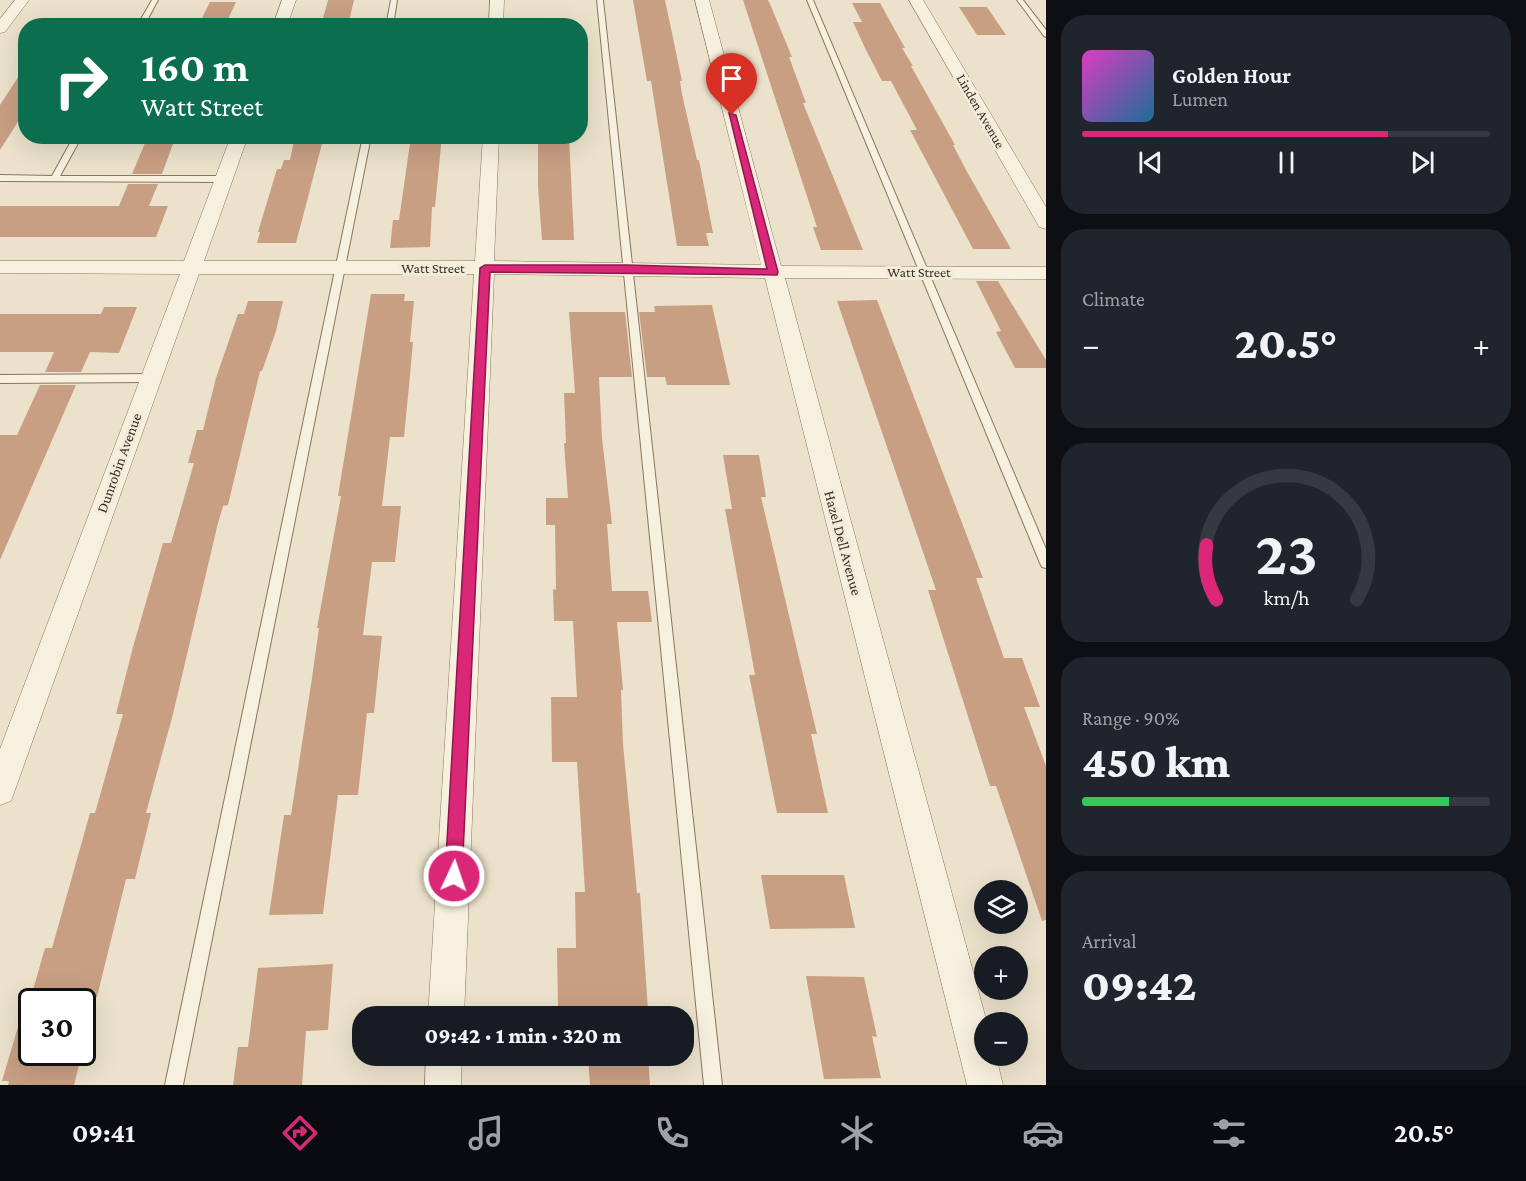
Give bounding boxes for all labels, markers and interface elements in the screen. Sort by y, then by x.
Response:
icon: right [42,42,120,120]
text: 160 m [141,43,249,90]
pin [706,53,757,115]
icon: arrive [715,62,748,95]
text: Golden Hour [1172,63,1291,88]
street label: Linden Avenue [953,71,1009,151]
text: Lumen [1172,88,1228,110]
text: Watt Street [141,92,263,122]
icon: previous [1134,146,1167,179]
icon: pause [1270,146,1303,179]
icon: next [1406,146,1439,179]
street label: Watt Street [401,260,465,276]
street label: Watt Street [887,264,951,280]
text: Climate [1082,288,1145,310]
text: 20.5° [1234,318,1338,368]
text: − [1082,326,1099,363]
text: + [1473,326,1490,363]
street label: Dunrobin Avenue [94,410,145,515]
street label: Hazel Dell Avenue [821,489,865,598]
text: 23 [1255,518,1317,587]
text: km/h [1263,586,1310,610]
text: Range · 90% [1082,707,1180,729]
text: 450 km [1082,737,1230,787]
position arrow [422,844,486,908]
map controls [974,880,1028,1066]
button: layers [974,880,1028,934]
text: Arrival [1082,930,1136,952]
button: + [974,946,1028,1000]
text: 09:42 [1082,960,1197,1010]
speed limit sign: 30 [18,988,96,1066]
button: − [974,1012,1028,1066]
text: 09:42 · 1 min · 320 m [424,1023,622,1048]
icon: directions [279,1112,321,1154]
icon: music [465,1112,507,1154]
icon: phone [651,1112,693,1154]
icon: climate [836,1112,878,1154]
icon: car [1022,1112,1064,1154]
icon: filters [1208,1112,1250,1154]
text: 09:41 [72,1118,135,1148]
text: 20.5° [1394,1118,1454,1148]

